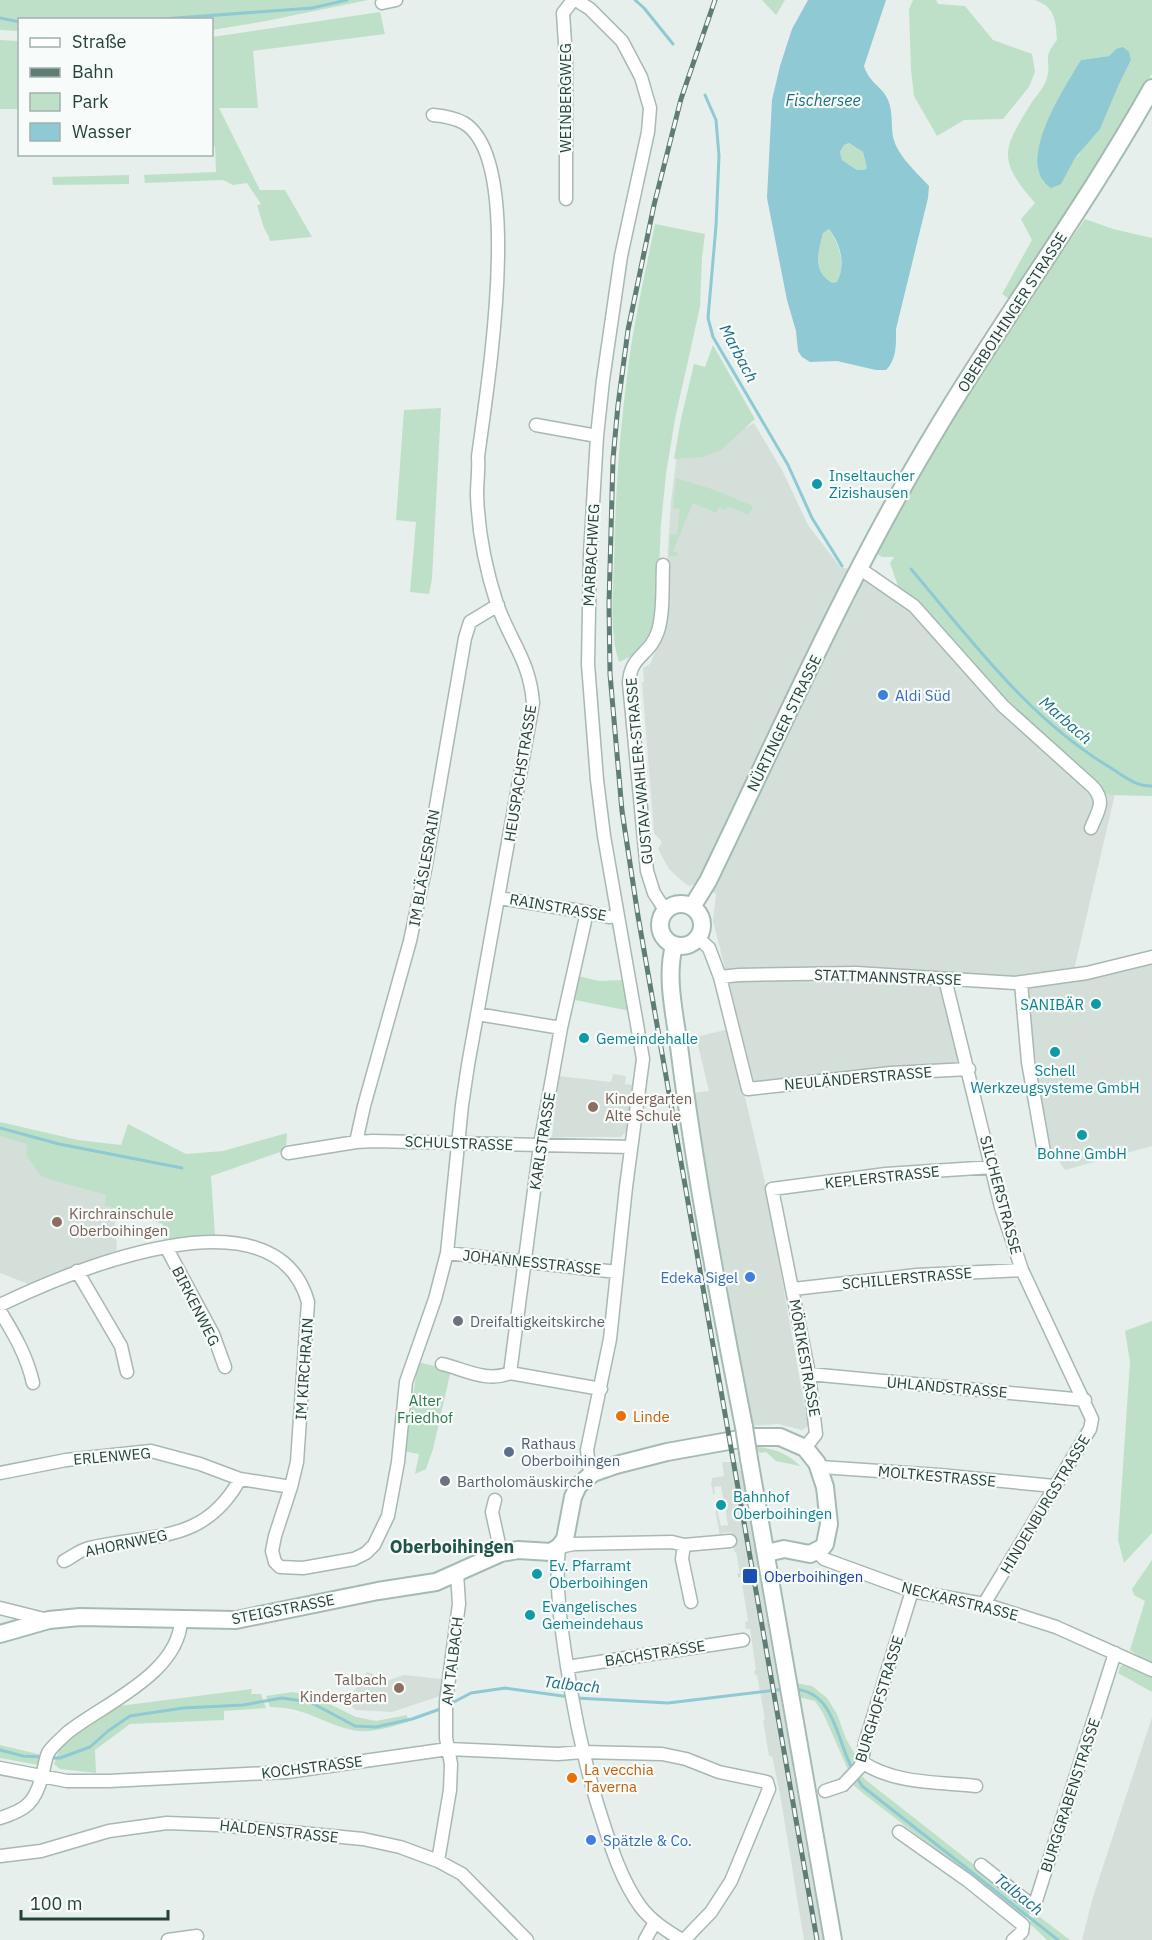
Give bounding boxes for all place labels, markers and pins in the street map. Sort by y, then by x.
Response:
place label: Inseltaucher Zizishausen [829,466,915,502]
marker: Inseltaucher Zizishausen [810,477,824,491]
place label: Aldi Süd [895,686,951,705]
marker: Aldi Süd [876,688,890,702]
place label: SANIBÄR [1020,995,1084,1014]
marker: SANIBÄR [1089,997,1103,1011]
place label: Gemeindehalle [596,1029,698,1048]
marker: Gemeindehalle [577,1031,591,1045]
marker: Schell Werkzeugsysteme GmbH [1048,1045,1062,1059]
place label: Schell Werkzeugsysteme GmbH [970,1061,1140,1097]
place label: Kindergarten Alte Schule [605,1089,692,1125]
marker: Kindergarten Alte Schule [586,1100,600,1114]
marker: Bohne GmbH [1075,1128,1089,1142]
place label: Bohne GmbH [1037,1144,1127,1163]
place label: Kirchrainschule Oberboihingen [69,1204,174,1240]
marker: Kirchrainschule Oberboihingen [50,1215,64,1229]
place label: Edeka Sigel [660,1268,738,1287]
marker: Edeka Sigel [743,1270,757,1284]
place label: Dreifaltigkeitskirche [470,1312,605,1331]
marker: Dreifaltigkeitskirche [451,1314,465,1328]
place label: Linde [633,1407,670,1426]
marker: Linde [614,1409,628,1423]
place label: Rathaus Oberboihingen [521,1434,620,1470]
marker: Rathaus Oberboihingen [502,1445,516,1459]
place label: Bartholomäuskirche [457,1472,593,1491]
marker: Bartholomäuskirche [438,1474,452,1488]
place label: Bahnhof Oberboihingen [733,1487,832,1523]
marker: Bahnhof Oberboihingen [714,1498,728,1512]
place label: Ev. Pfarramt Oberboihingen [549,1556,648,1592]
marker: Ev. Pfarramt Oberboihingen [530,1567,544,1581]
marker: Oberboihingen [741,1567,759,1585]
place label: Oberboihingen [764,1567,863,1586]
place label: Evangelisches Gemeindehaus [542,1597,644,1633]
marker: Evangelisches Gemeindehaus [523,1608,537,1622]
place label: Talbach Kindergarten [300,1670,387,1706]
marker: Talbach Kindergarten [392,1681,406,1695]
place label: La vecchia Taverna [584,1760,654,1796]
marker: La vecchia Taverna [565,1771,579,1785]
place label: Spätzle & Co. [603,1831,692,1850]
marker: Spätzle & Co. [584,1833,598,1847]

